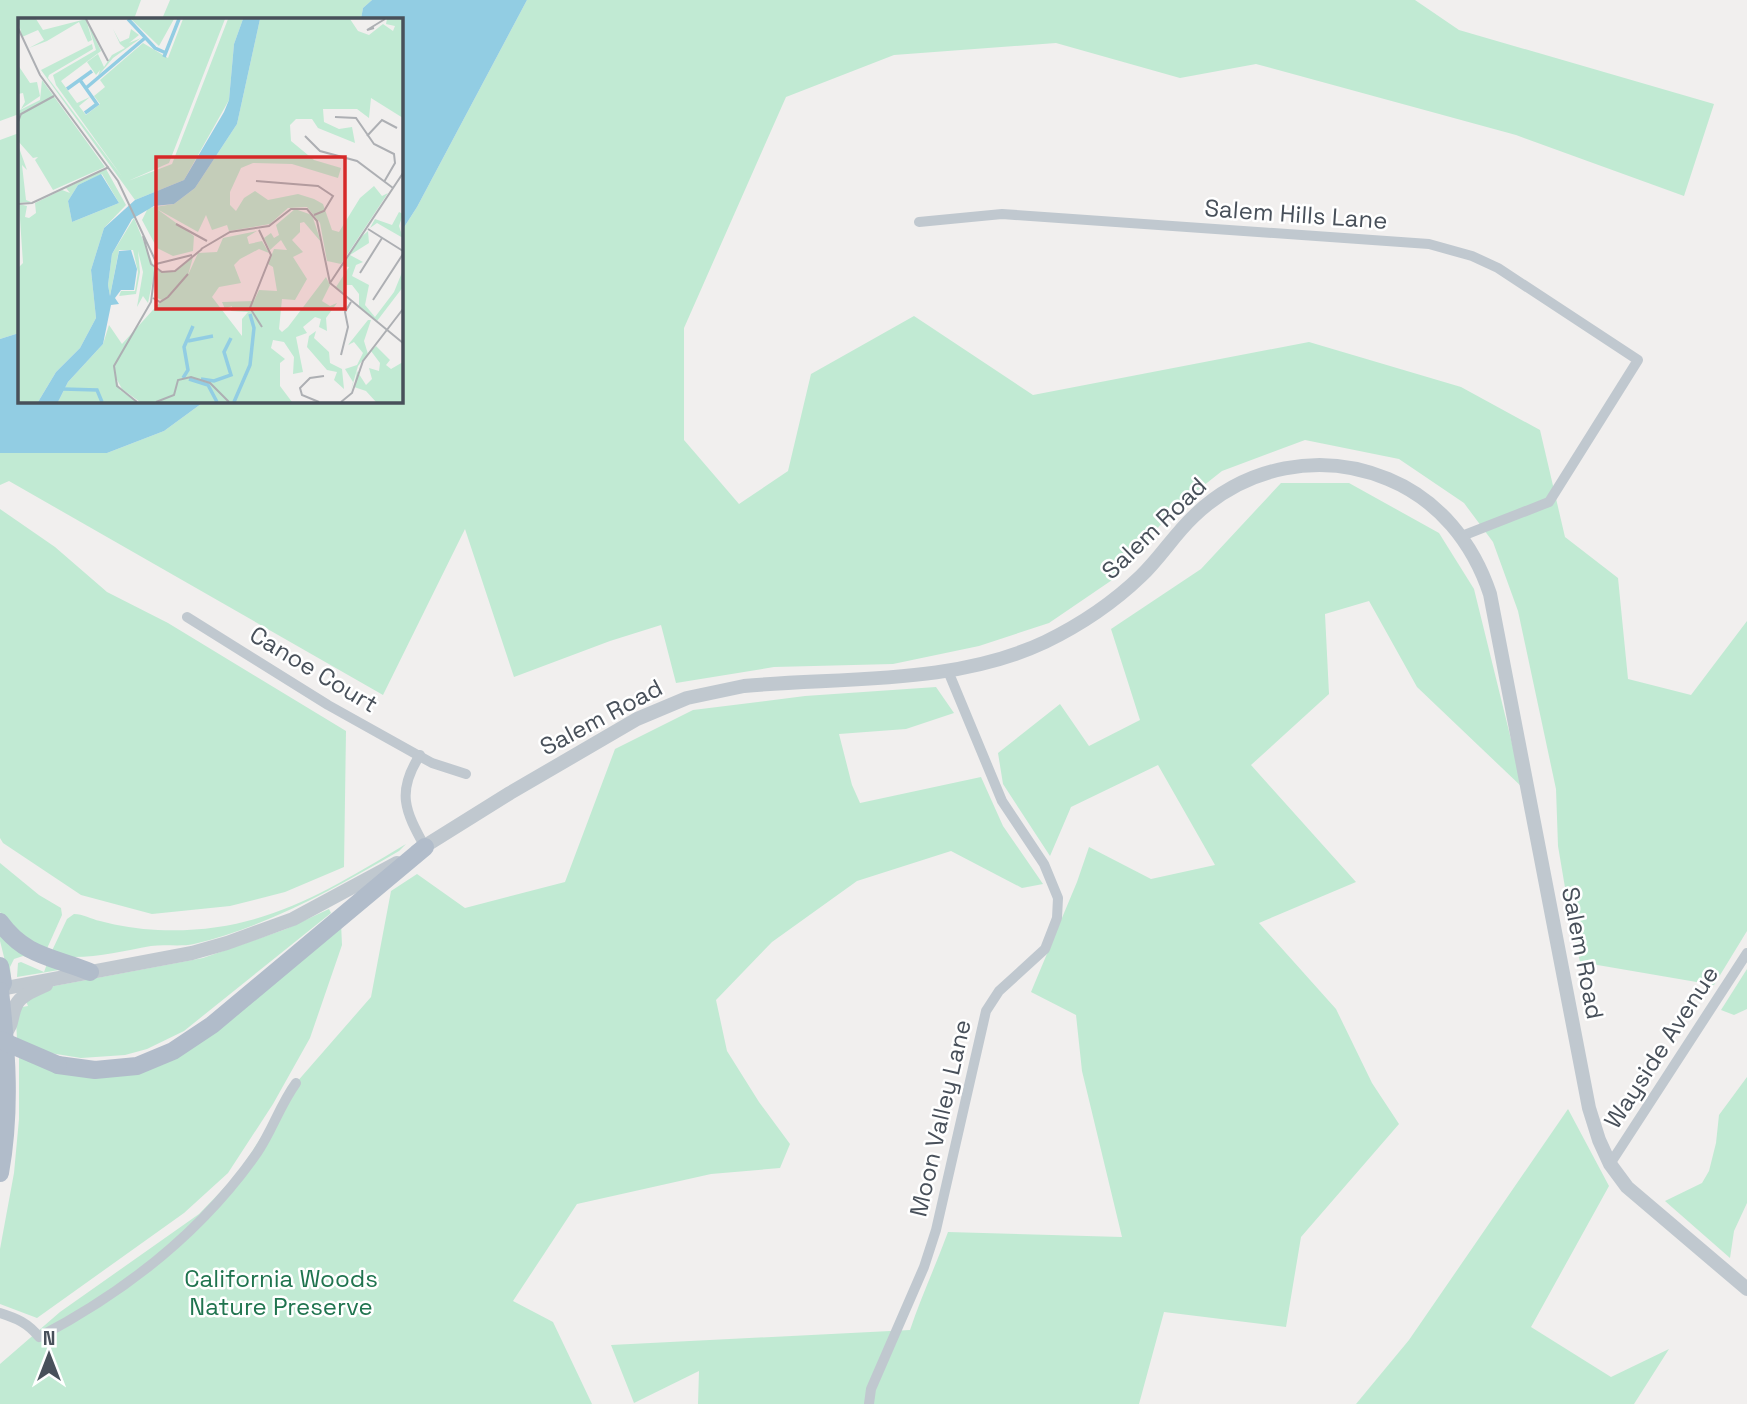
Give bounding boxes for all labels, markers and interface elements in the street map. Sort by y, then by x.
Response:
inset map [18,18,402,402]
street label: Salem Hills Lane [1203,192,1389,236]
street label: Salem Road [1095,470,1213,586]
street label: Canoe Court [244,619,384,719]
street label: Salem Road [534,672,668,762]
street label: Salem Road [1555,884,1611,1022]
street label: Wayside Avenue [1597,960,1725,1134]
street label: Moon Valley Lane [902,1016,978,1220]
park label: California Woods Nature Preserve [184,1263,378,1322]
north arrow [14,1320,84,1390]
text: N [43,1326,55,1351]

